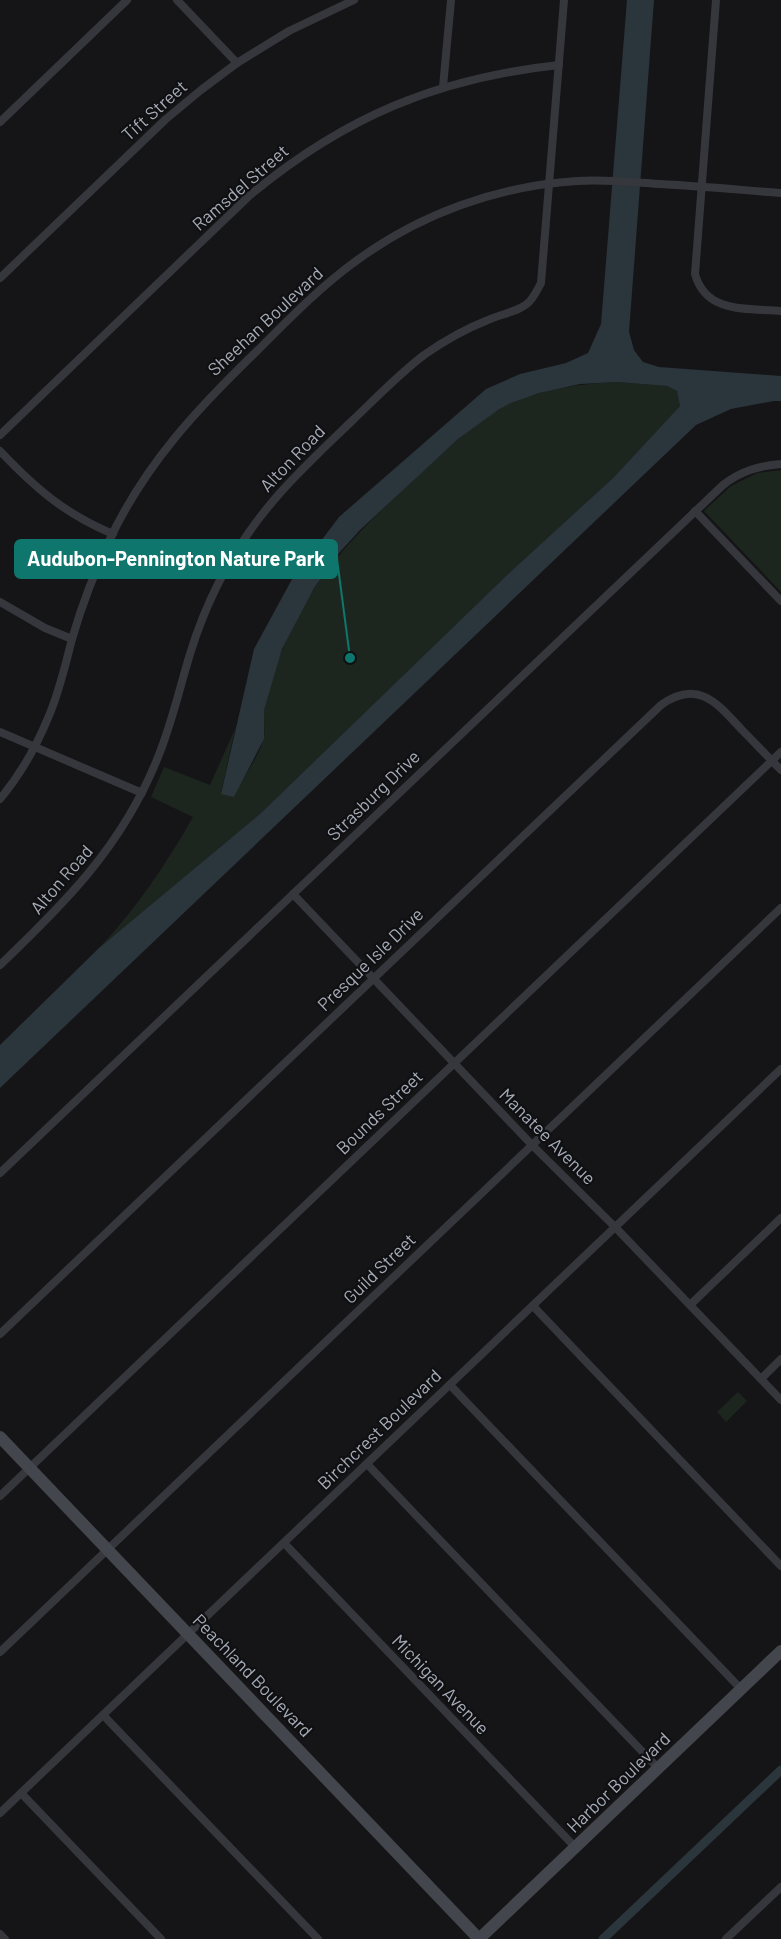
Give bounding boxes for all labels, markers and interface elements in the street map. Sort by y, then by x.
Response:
street label: Tift Street [117,75,191,145]
street label: Ramsdel Street [187,139,293,235]
street label: Sheehan Boulevard [203,262,327,380]
street label: Alton Road [255,420,329,496]
callout: Audubon-Pennington Nature Park [15,540,337,578]
text: Audubon-Pennington Nature Park [27,546,325,570]
street label: Strasburg Drive [322,745,424,845]
street label: Alton Road [25,840,97,918]
street label: Presque Isle Drive [312,903,428,1015]
street label: Bounds Street [331,1065,427,1159]
street label: Manatee Avenue [495,1083,601,1189]
street label: Guild Street [338,1228,420,1308]
street label: Birchcrest Boulevard [313,1364,445,1494]
street label: Peachland Boulevard [189,1609,317,1741]
street label: Michigan Avenue [388,1629,494,1739]
street label: Harbor Boulevard [562,1727,674,1837]

